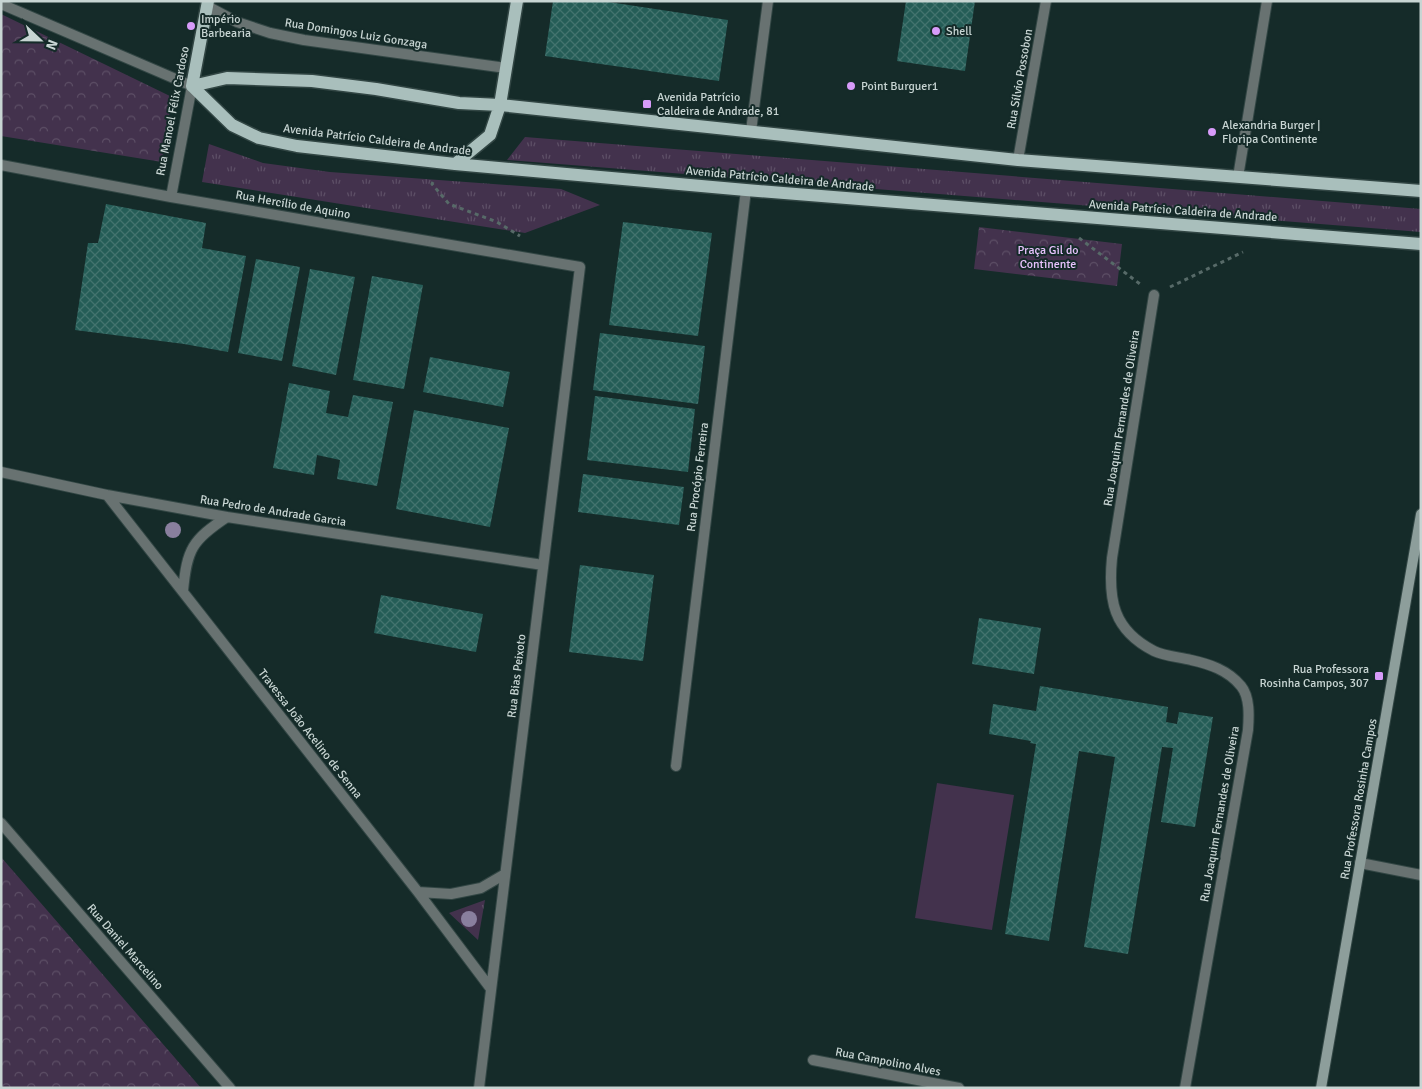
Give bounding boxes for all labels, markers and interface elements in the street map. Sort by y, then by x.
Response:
place label: Império Barbearia [201,12,251,41]
north arrow [15,15,65,65]
street label: Rua Domingos Luiz Gonzaga [284,15,428,53]
marker: Império Barbearia [185,20,197,32]
place label: Shell [946,24,973,39]
marker: Shell [930,25,942,37]
street label: Rua Sílvio Possobon [1004,28,1036,130]
text: N [42,37,61,52]
street label: Rua Manoel Félix Cardoso [153,45,193,177]
place label: Point Burguer1 [861,79,938,94]
marker: Point Burguer1 [845,80,857,92]
place label: Avenida Patrício Caldeira de Andrade, 81 [657,90,779,119]
marker: Avenida Patrício Caldeira de Andrade, 81 [641,98,653,110]
place label: Alexandria Burger | Floripa Continente [1222,118,1320,147]
street label: Avenida Patrício Caldeira de Andrade [282,121,472,159]
marker: Alexandria Burger | Floripa Continente [1206,126,1218,138]
street label: Avenida Patrício Caldeira de Andrade [685,163,875,195]
street label: Rua Hercílio de Aquino [234,188,352,222]
street label: Avenida Patrício Caldeira de Andrade [1088,197,1278,225]
park label: Praça Gil do Continente [1017,243,1079,272]
street label: Rua Joaquim Fernandes de Oliveira [1101,329,1143,507]
street label: Rua Procópio Ferreira [684,422,712,532]
street label: Rua Pedro de Andrade Garcia [199,492,347,530]
street label: Rua Bias Peixoto [504,633,530,719]
place label: Rua Professora Rosinha Campos, 307 [1259,662,1369,691]
street label: Travessa João Acelino de Senna [255,666,365,802]
marker: Rua Professora Rosinha Campos, 307 [1373,670,1385,682]
street label: Rua Professora Rosinha Campos [1337,717,1381,881]
street label: Rua Joaquim Fernandes de Oliveira [1197,725,1243,903]
street label: Rua Daniel Marcelino [84,901,166,993]
street label: Rua Campolino Alves [834,1044,942,1080]

